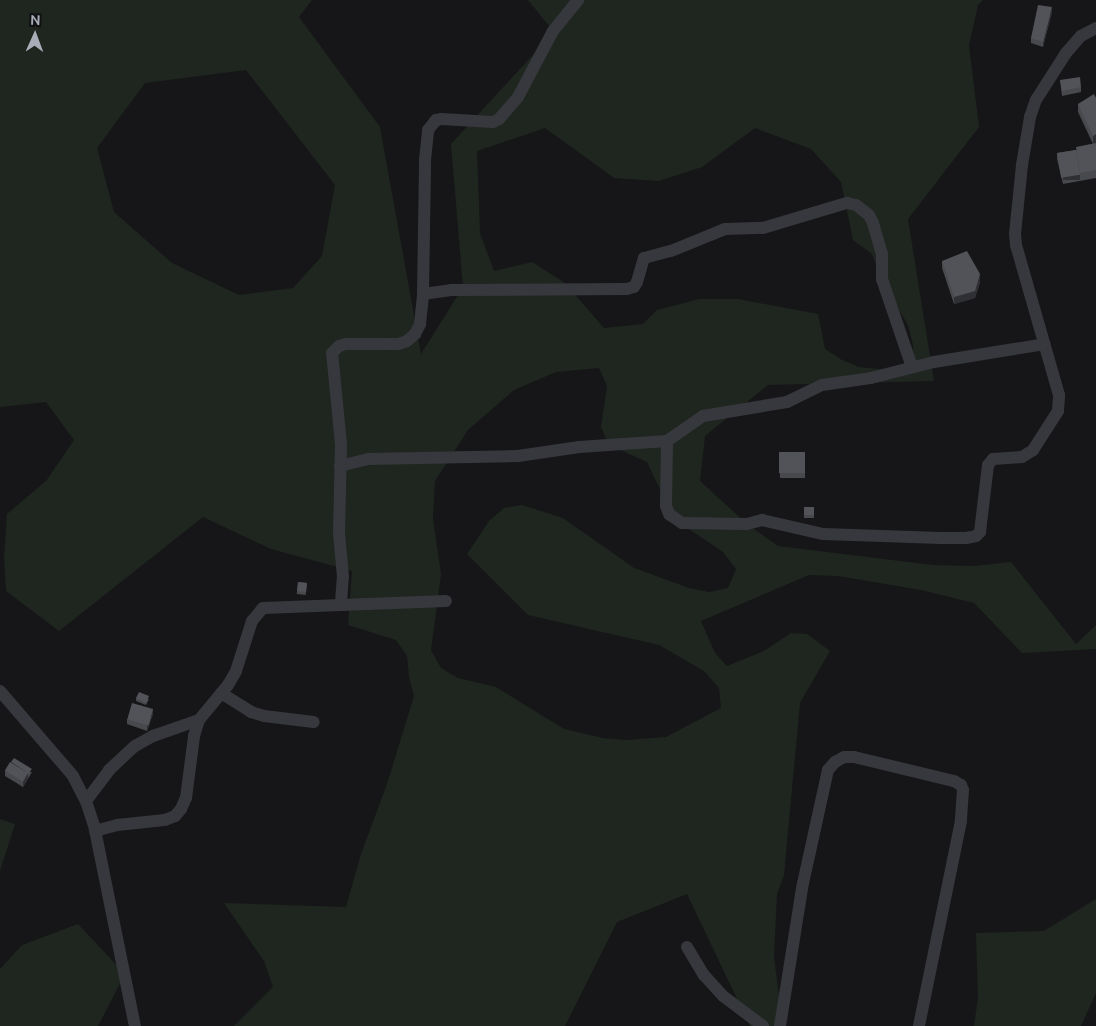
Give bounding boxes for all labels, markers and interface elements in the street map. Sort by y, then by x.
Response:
north arrow [10,10,60,60]
text: N [30,12,41,28]

